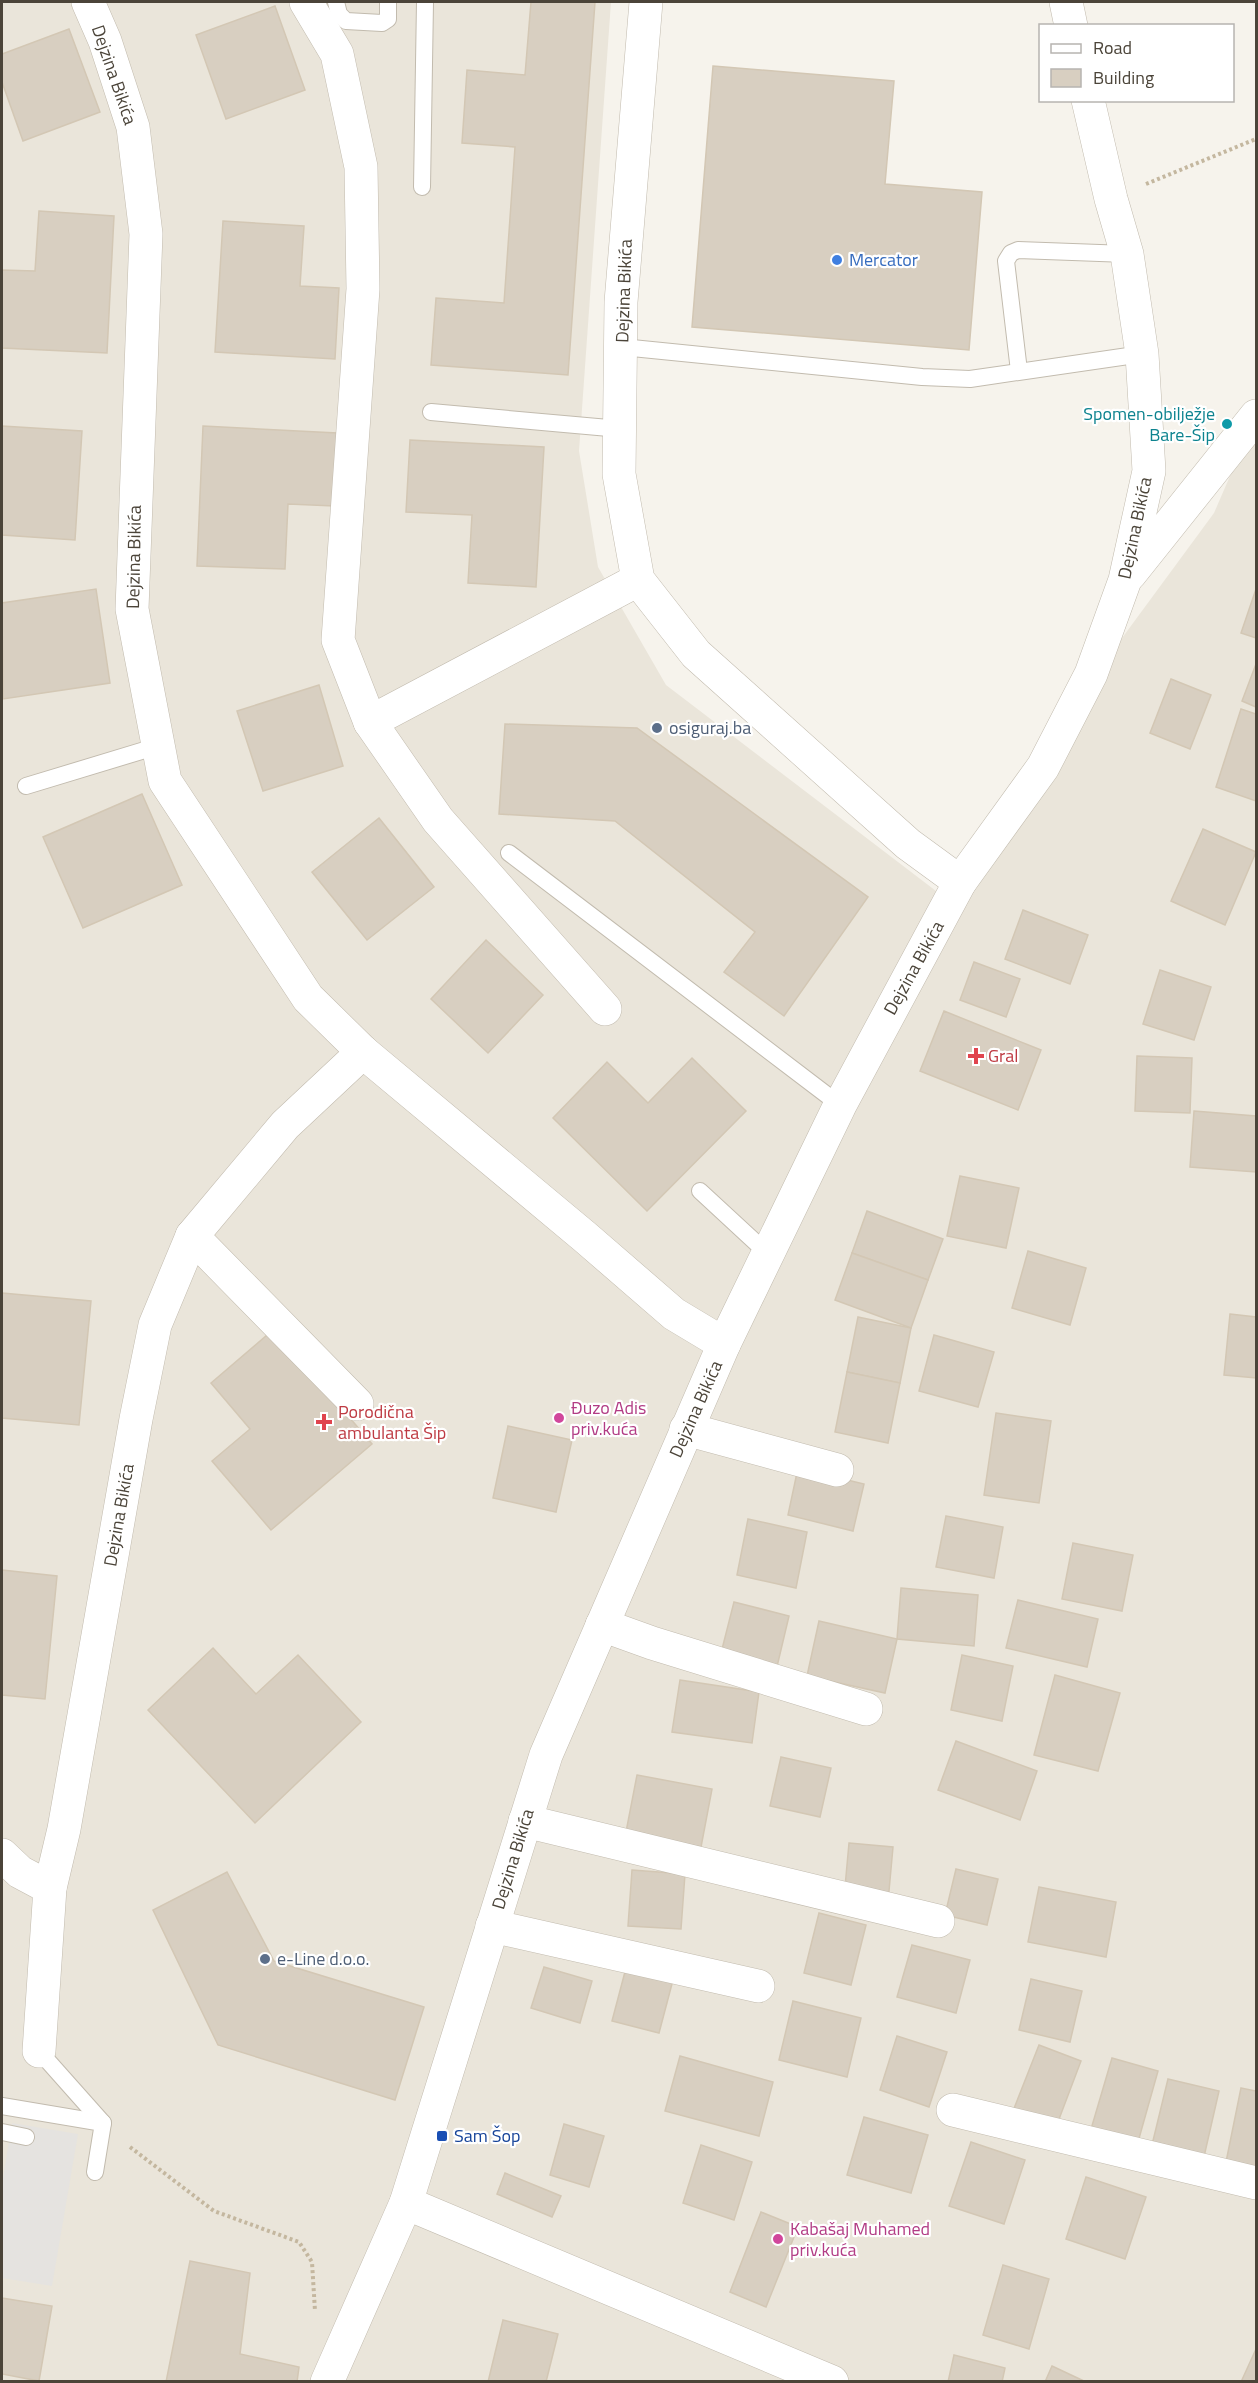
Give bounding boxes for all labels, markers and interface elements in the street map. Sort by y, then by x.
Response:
street label: Dejzina Bikića [85,21,144,128]
legend [1039,24,1234,102]
text: Road [1093,34,1132,61]
text: Building [1093,64,1154,91]
street label: Dejzina Bikića [608,239,639,343]
place label: Mercator [849,246,918,273]
marker: Mercator [830,253,844,267]
place label: Spomen-obilježje Bare-Šip [1083,400,1215,448]
marker: Spomen-obilježje Bare-Šip [1220,417,1234,431]
street label: Dejzina Bikića [1111,474,1159,582]
street label: Dejzina Bikića [119,505,148,609]
place label: osiguraj.ba [669,714,751,741]
marker: osiguraj.ba [650,721,664,735]
street label: Dejzina Bikića [877,916,951,1020]
place label: Gral [988,1042,1019,1069]
marker: Gral [969,1049,983,1063]
street label: Dejzina Bikića [662,1356,729,1462]
place label: Đuzo Adis priv.kuća [571,1394,646,1442]
place label: Porodična ambulanta Šip [338,1398,446,1446]
marker: Đuzo Adis priv.kuća [552,1411,566,1425]
marker: Porodična ambulanta Šip [315,1413,333,1431]
street label: Dejzina Bikića [96,1461,141,1568]
street label: Dejzina Bikića [484,1805,541,1912]
place label: e-Line d.o.o. [277,1945,369,1972]
marker: e-Line d.o.o. [258,1952,272,1966]
place label: Sam Šop [454,2122,521,2149]
marker: Sam Šop [435,2129,449,2143]
place label: Kabašaj Muhamed priv.kuća [790,2215,930,2263]
marker: Kabašaj Muhamed priv.kuća [771,2232,785,2246]

